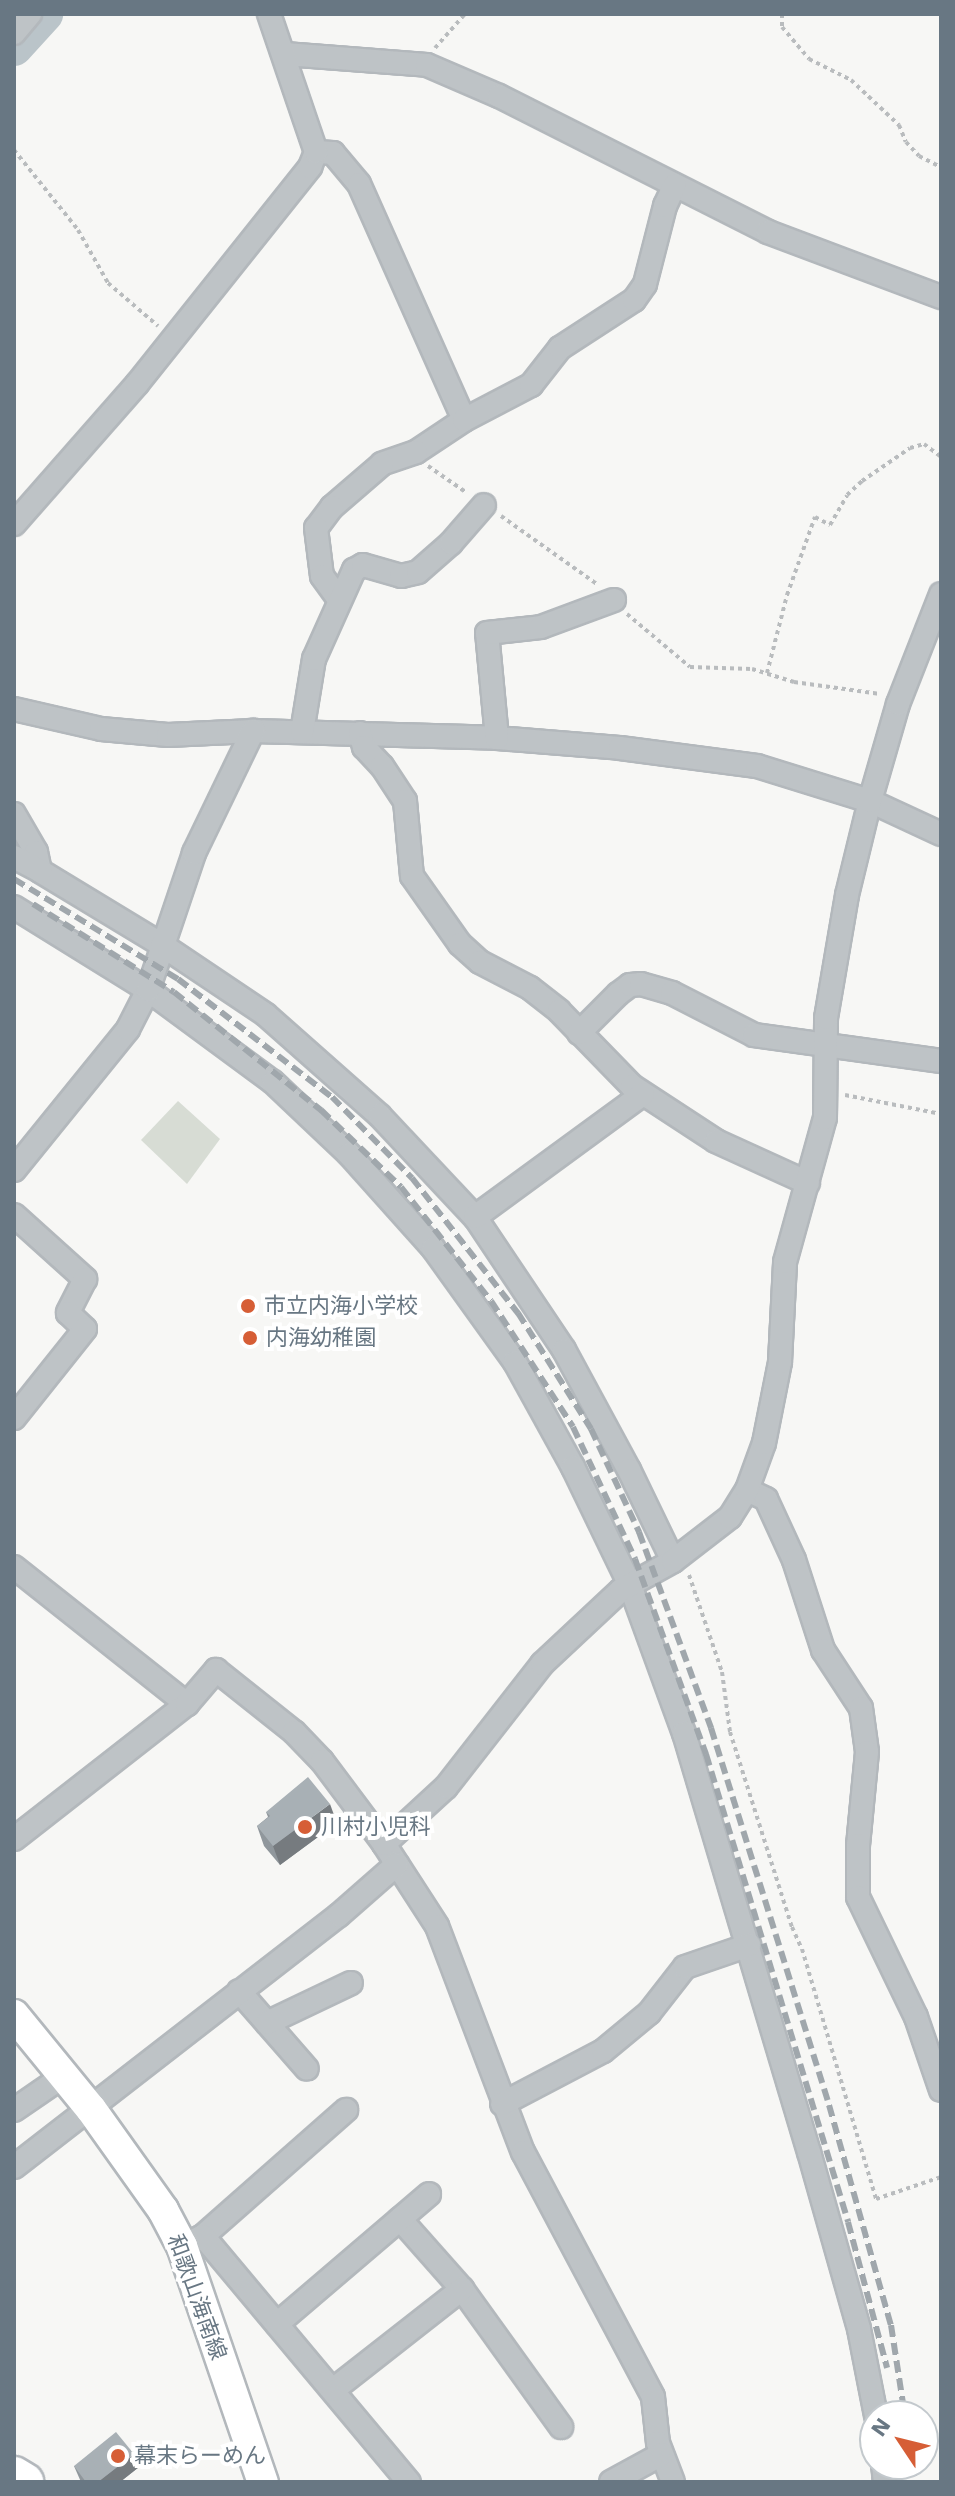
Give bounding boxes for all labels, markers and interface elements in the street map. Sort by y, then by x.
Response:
place label: 市立内海小学校 [264,1293,418,1319]
marker: 市立内海小学校 [239,1297,257,1315]
place label: 内海幼稚園 [266,1325,376,1351]
marker: 内海幼稚園 [241,1329,259,1347]
place label: 川村小児科 [321,1814,431,1840]
marker: 川村小児科 [296,1818,314,1836]
street label: 和歌山海南線 [162,2230,232,2364]
north arrow [859,2400,939,2480]
text: N [866,2413,895,2441]
place label: 幕末らーめん [134,2443,266,2469]
marker: 幕末らーめん [109,2447,127,2465]

